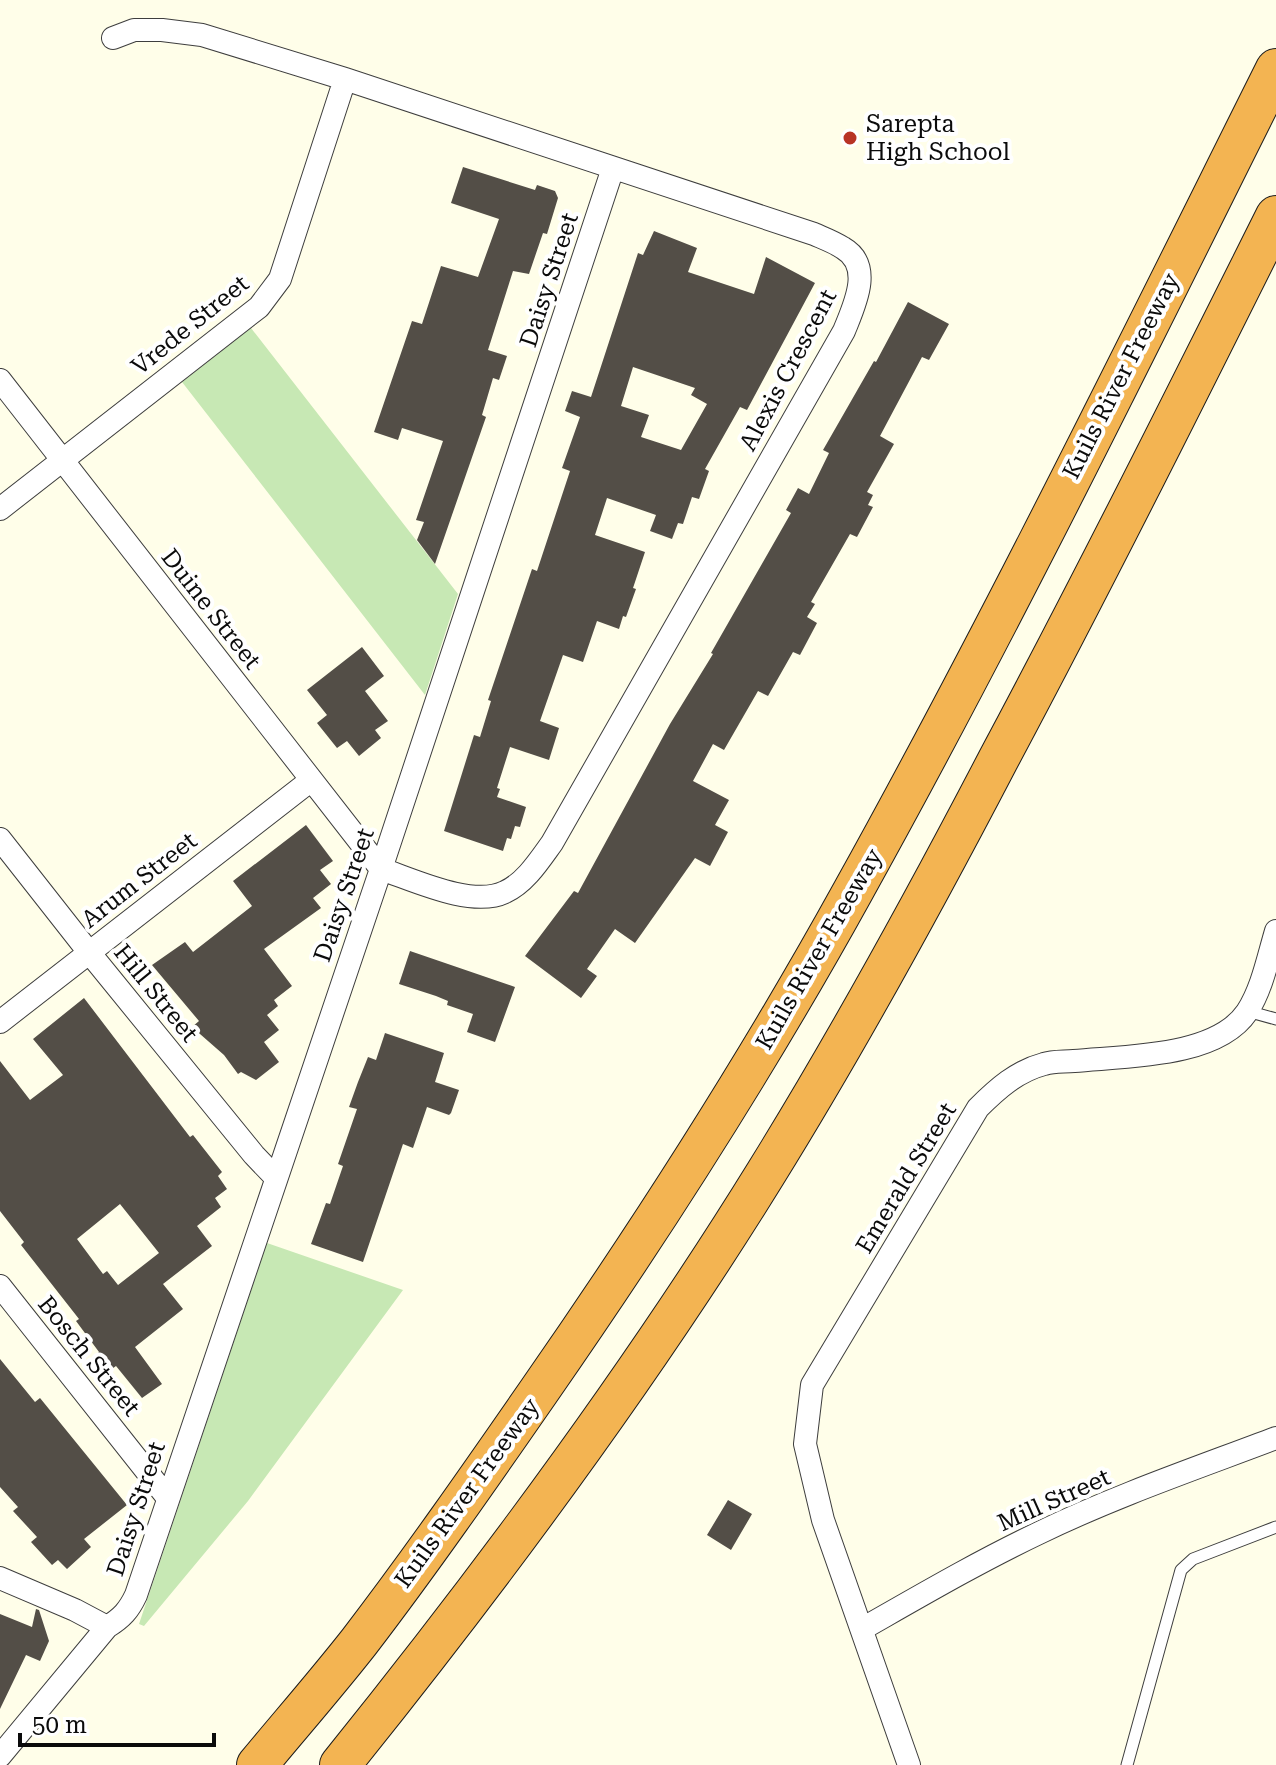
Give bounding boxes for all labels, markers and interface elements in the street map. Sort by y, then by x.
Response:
place label: Sarepta High School [866,110,1010,166]
marker: Sarepta High School [841,129,859,147]
street label: Daisy Street [514,209,584,351]
street label: Kuils River Freeway [1057,268,1185,484]
street label: Vrede Street [126,269,254,381]
street label: Alexis Crescent [734,284,842,456]
street label: Duine Street [155,543,267,675]
street label: Daisy Street [308,824,380,966]
street label: Arum Street [76,826,202,934]
street label: Kuils River Freeway [750,843,888,1054]
street label: Hill Street [108,939,204,1047]
street label: Emerald Street [850,1098,962,1258]
street label: Bosch Street [32,1290,146,1422]
street label: Kuils River Freeway [389,1392,546,1593]
street label: Daisy Street [101,1438,171,1580]
street label: Mill Street [993,1463,1115,1537]
scale bar [20,1697,214,1747]
text: 50 m [32,1711,87,1739]

